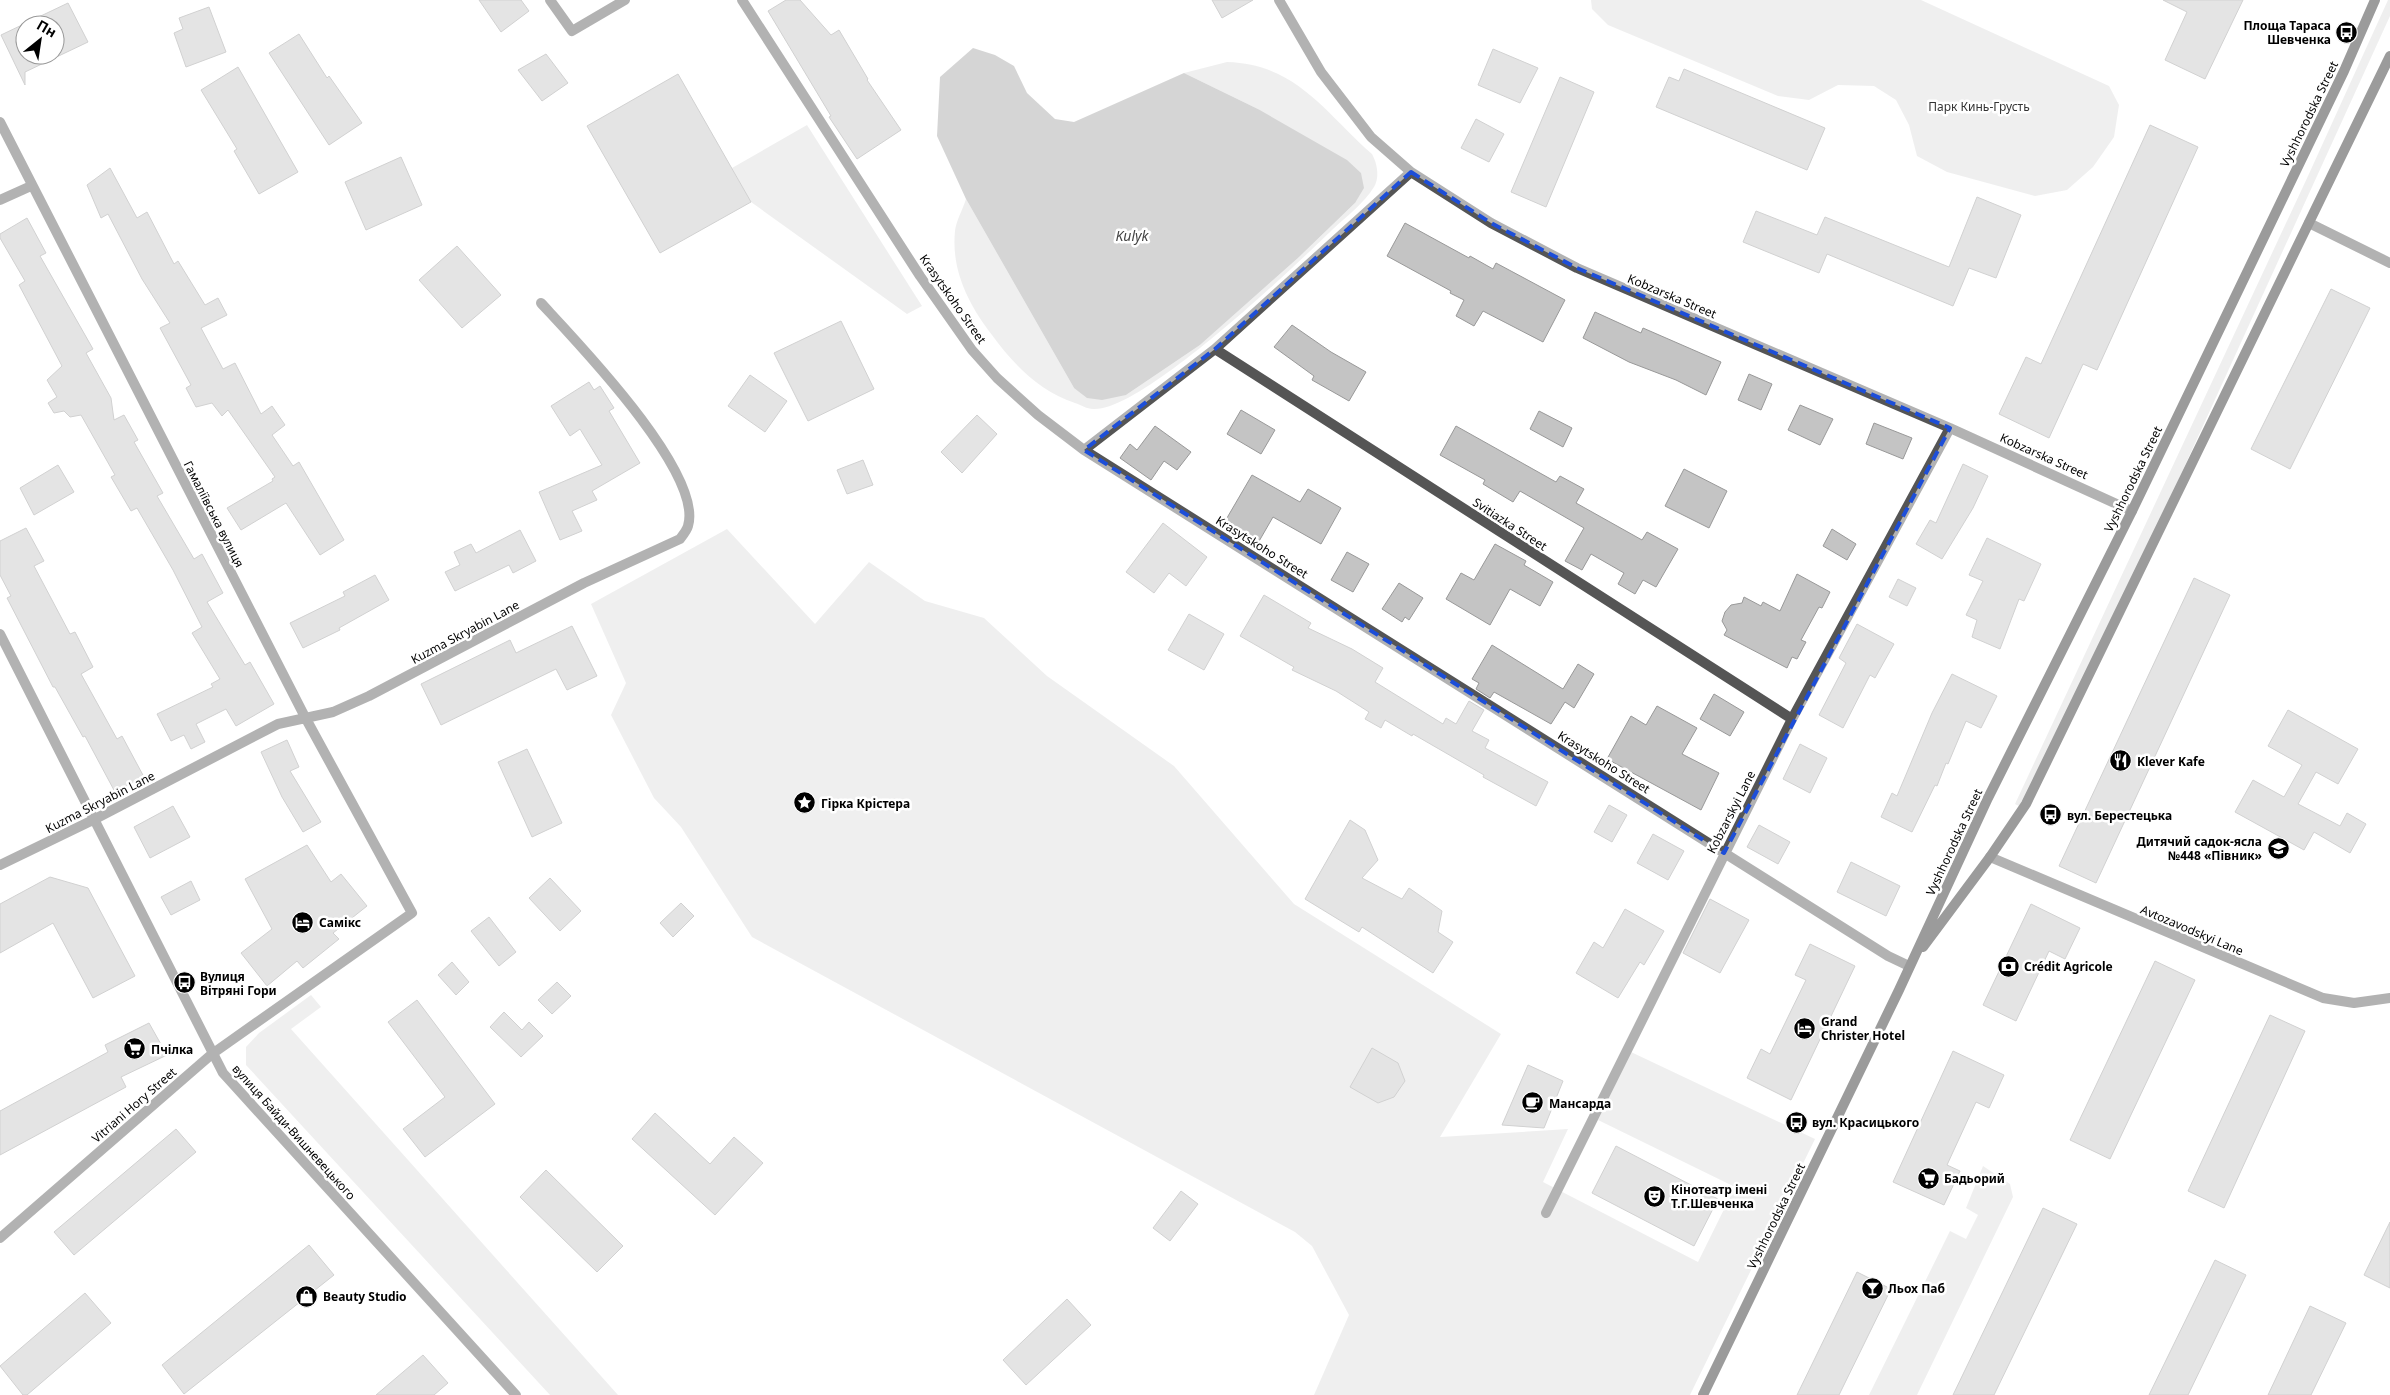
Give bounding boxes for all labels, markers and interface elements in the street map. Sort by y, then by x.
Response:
north arrow [15,15,65,65]
text: Пн [33,15,60,42]
place label: Площа Тараса Шевченка [2243,17,2331,48]
bus stop icon: Площа Тараса Шевченка [2335,20,2359,44]
street label: Vyshhorodska Street [2276,58,2342,170]
park label: Парк Кинь-Грусть [1928,98,2030,115]
water label: Kulyk [1115,226,1150,245]
street label: Krasytskoho Street [916,251,991,348]
street label: Kobzarska Street [1625,270,1720,323]
street label: Vyshhorodska Street [2100,423,2166,535]
street label: Kobzarska Street [1997,429,2091,483]
street label: Гамаліївська вулиця [180,458,248,570]
street label: Svitiazka Street [1470,494,1551,555]
street label: Krasytskoho Street [1213,512,1312,583]
street label: Kuzma Skryabin Lane [408,596,522,668]
street label: Krasytskoho Street [1555,727,1654,798]
restaurant icon: Klever Kafe [2109,749,2133,773]
place label: Klever Kafe [2137,753,2205,770]
street label: Kuzma Skryabin Lane [42,767,158,837]
street label: Kobzarskyi Lane [1703,767,1759,856]
street label: Vyshhorodska Street [1922,785,1987,898]
place icon: Гірка Крістера [793,791,817,815]
place label: Гірка Крістера [821,795,910,812]
bus stop icon: вул. Берестецька [2039,803,2063,827]
place label: вул. Берестецька [2067,807,2172,824]
place label: Дитячий садок-ясла №448 «Півник» [2137,833,2262,864]
school or university icon: Дитячий садок-ясла №448 «Півник» [2266,836,2290,860]
street label: Avtozavodskyi Lane [2138,901,2246,959]
hotel icon: Самікс [291,910,315,934]
place label: Самікс [319,914,361,931]
bank icon: Crédit Agricole [1996,954,2020,978]
place label: Crédit Agricole [2024,958,2113,975]
place label: Вулиця Вітряні Гори [200,968,277,999]
bus stop icon: Вулиця Вітряні Гори [172,971,196,995]
place label: Grand Christer Hotel [1821,1013,1905,1044]
hotel icon: Grand Christer Hotel [1793,1016,1817,1040]
supermarket icon: Пчілка [123,1037,147,1061]
place label: Пчілка [151,1041,193,1058]
street label: вулиця Байди-Вишневецького [229,1061,359,1203]
street label: Vitriani Hory Street [88,1063,180,1146]
cafe icon: Мансарда [1521,1091,1545,1115]
place label: Мансарда [1549,1095,1611,1112]
bus stop icon: вул. Красицького [1784,1110,1808,1134]
place label: вул. Красицького [1812,1114,1919,1131]
street label: Vyshhorodska Street [1743,1160,1809,1272]
supermarket icon: Бадьорий [1916,1166,1940,1190]
place label: Бадьорий [1944,1170,2005,1187]
place label: Кінотеатр імені Т.Г.Шевченка [1671,1181,1767,1212]
theatre icon: Кінотеатр імені Т.Г.Шевченка [1643,1184,1667,1208]
bar icon: Льох Паб [1860,1276,1884,1300]
place label: Льох Паб [1888,1280,1945,1297]
shop icon: Beauty Studio [295,1284,319,1308]
place label: Beauty Studio [323,1288,407,1305]

